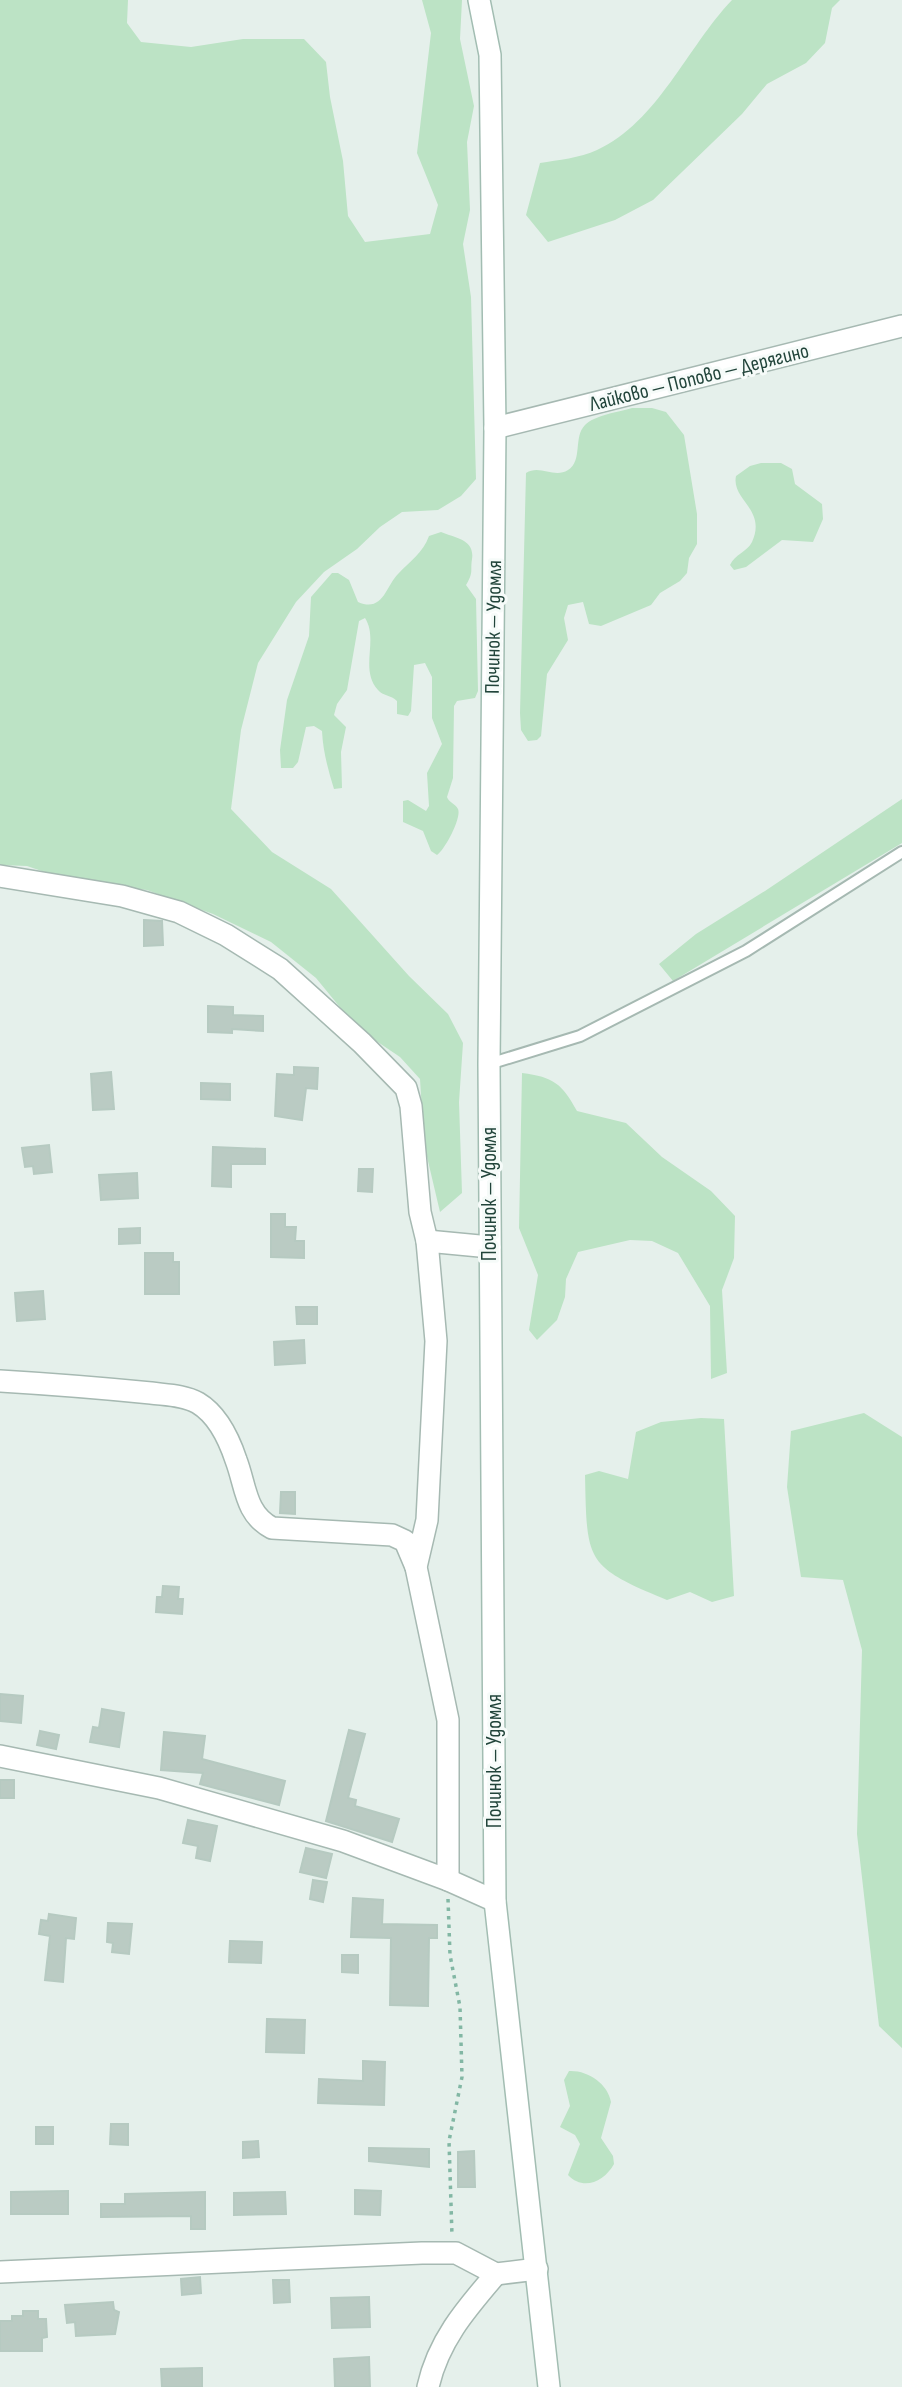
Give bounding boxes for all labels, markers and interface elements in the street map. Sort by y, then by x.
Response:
street label: Лайково — Попово — Дерягино [586,338,811,417]
street label: Починок — Удомля [480,560,507,694]
street label: Починок — Удомля [477,1127,502,1261]
street label: Починок — Удомля [482,1694,507,1828]

